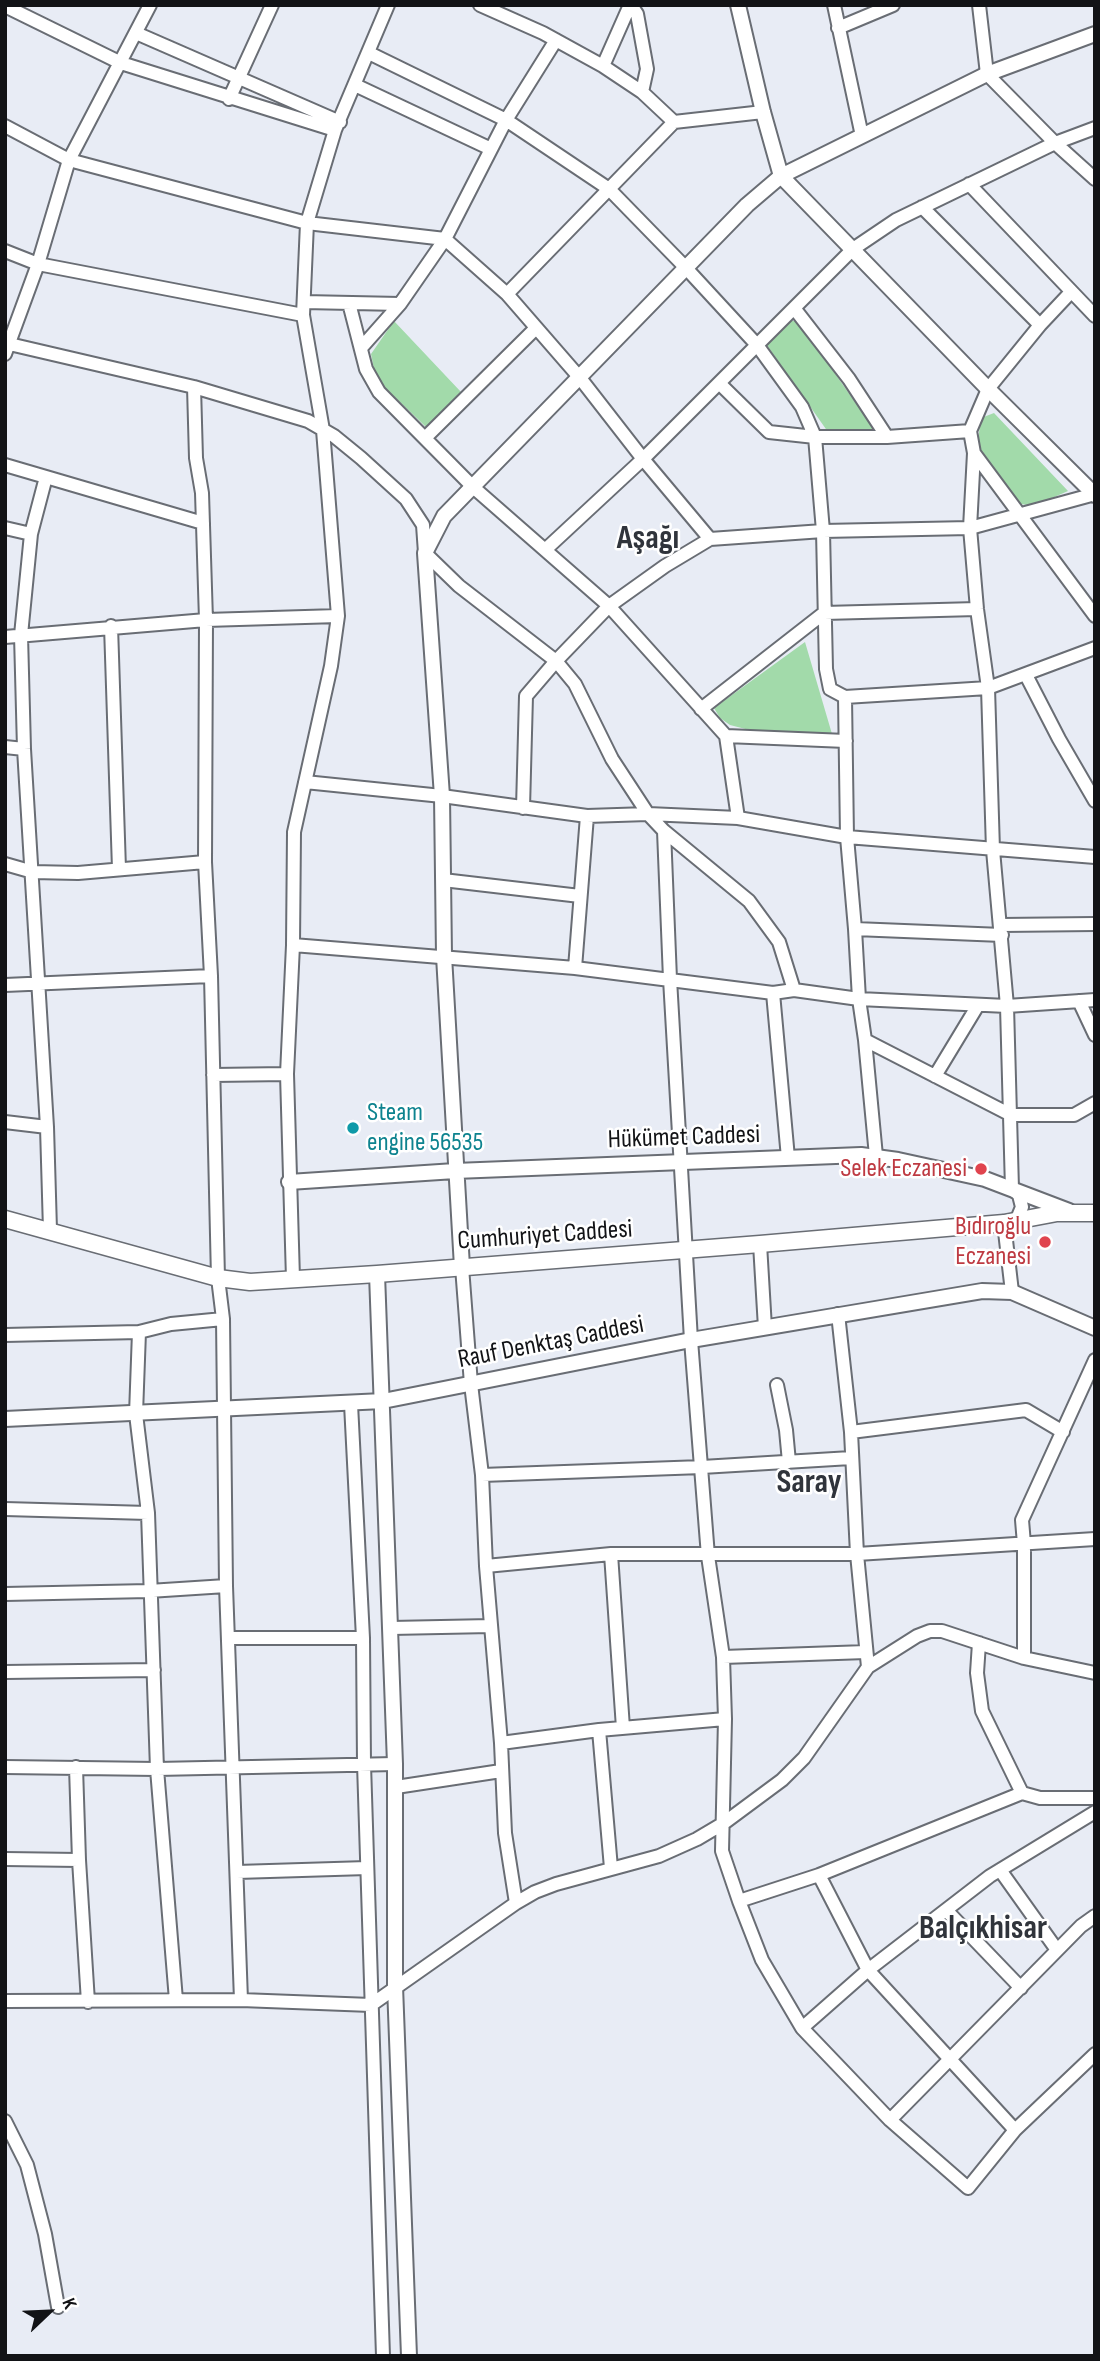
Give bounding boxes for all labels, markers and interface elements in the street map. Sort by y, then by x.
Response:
district label: Aşağı [617,520,679,560]
place label: Steam engine 56535 [367,1097,483,1158]
marker: Steam engine 56535 [345,1120,361,1136]
street label: Hükümet Caddesi [607,1120,761,1156]
place label: Selek Eczanesi [840,1153,967,1185]
marker: Selek Eczanesi [973,1161,989,1177]
place label: Bıdıroğlu Eczanesi [955,1211,1031,1272]
street label: Cumhuriyet Caddesi [457,1214,633,1258]
marker: Bıdıroğlu Eczanesi [1037,1234,1053,1250]
street label: Rauf Denktaş Caddesi [456,1310,646,1376]
district label: Saray [776,1464,842,1504]
district label: Balçıkhisar [919,1910,1047,1950]
north arrow [14,2277,84,2347]
text: K [56,2295,81,2312]

